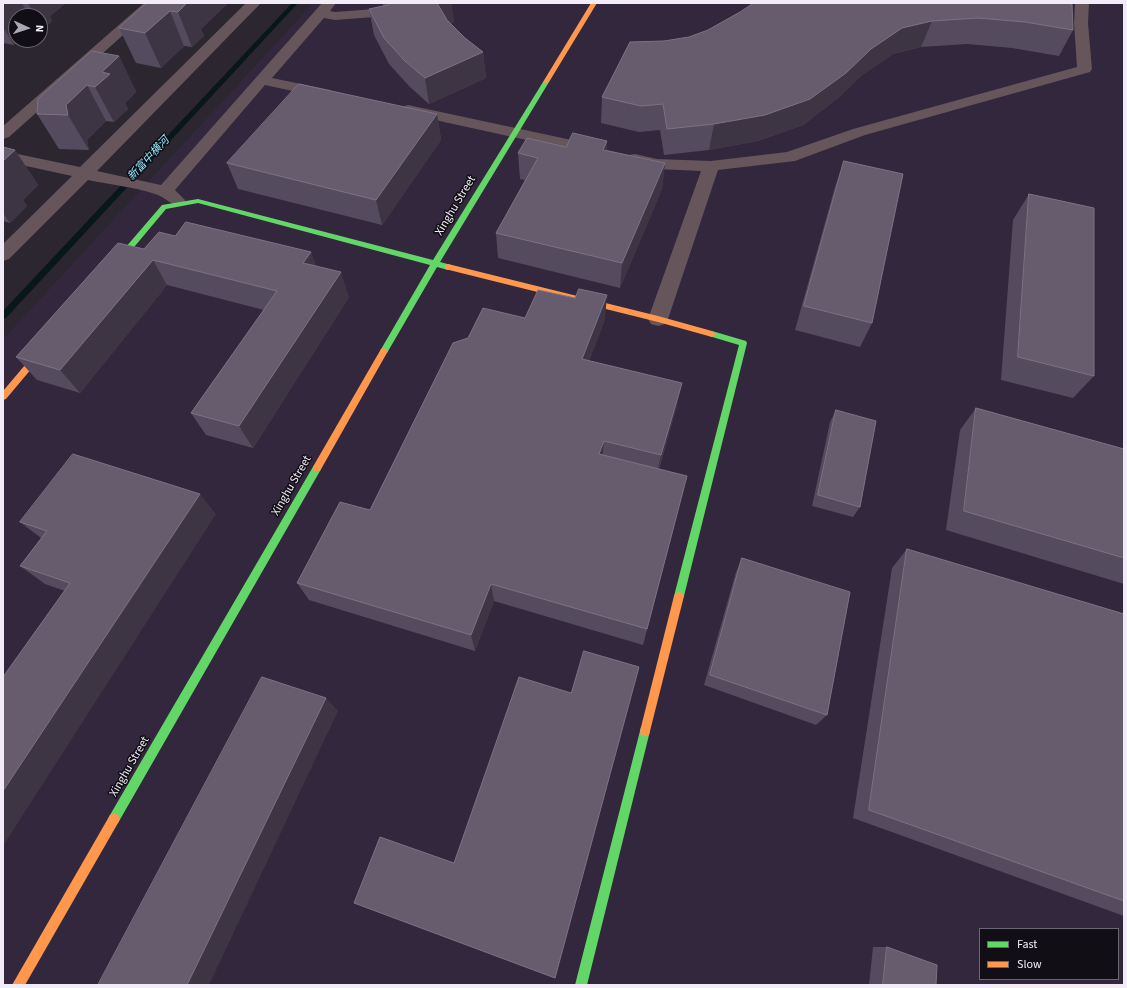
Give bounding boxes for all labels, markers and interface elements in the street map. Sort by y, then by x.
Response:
north arrow [8,8,48,48]
text: N [32,25,47,33]
water label: 新富中横河 [125,134,173,184]
street label: Xinghu Street [433,173,479,239]
street label: Xinghu Street [269,453,315,519]
street label: Xinghu Street [107,734,153,800]
legend [979,928,1119,980]
text: Fast [1017,936,1037,953]
text: Slow [1017,956,1042,973]

